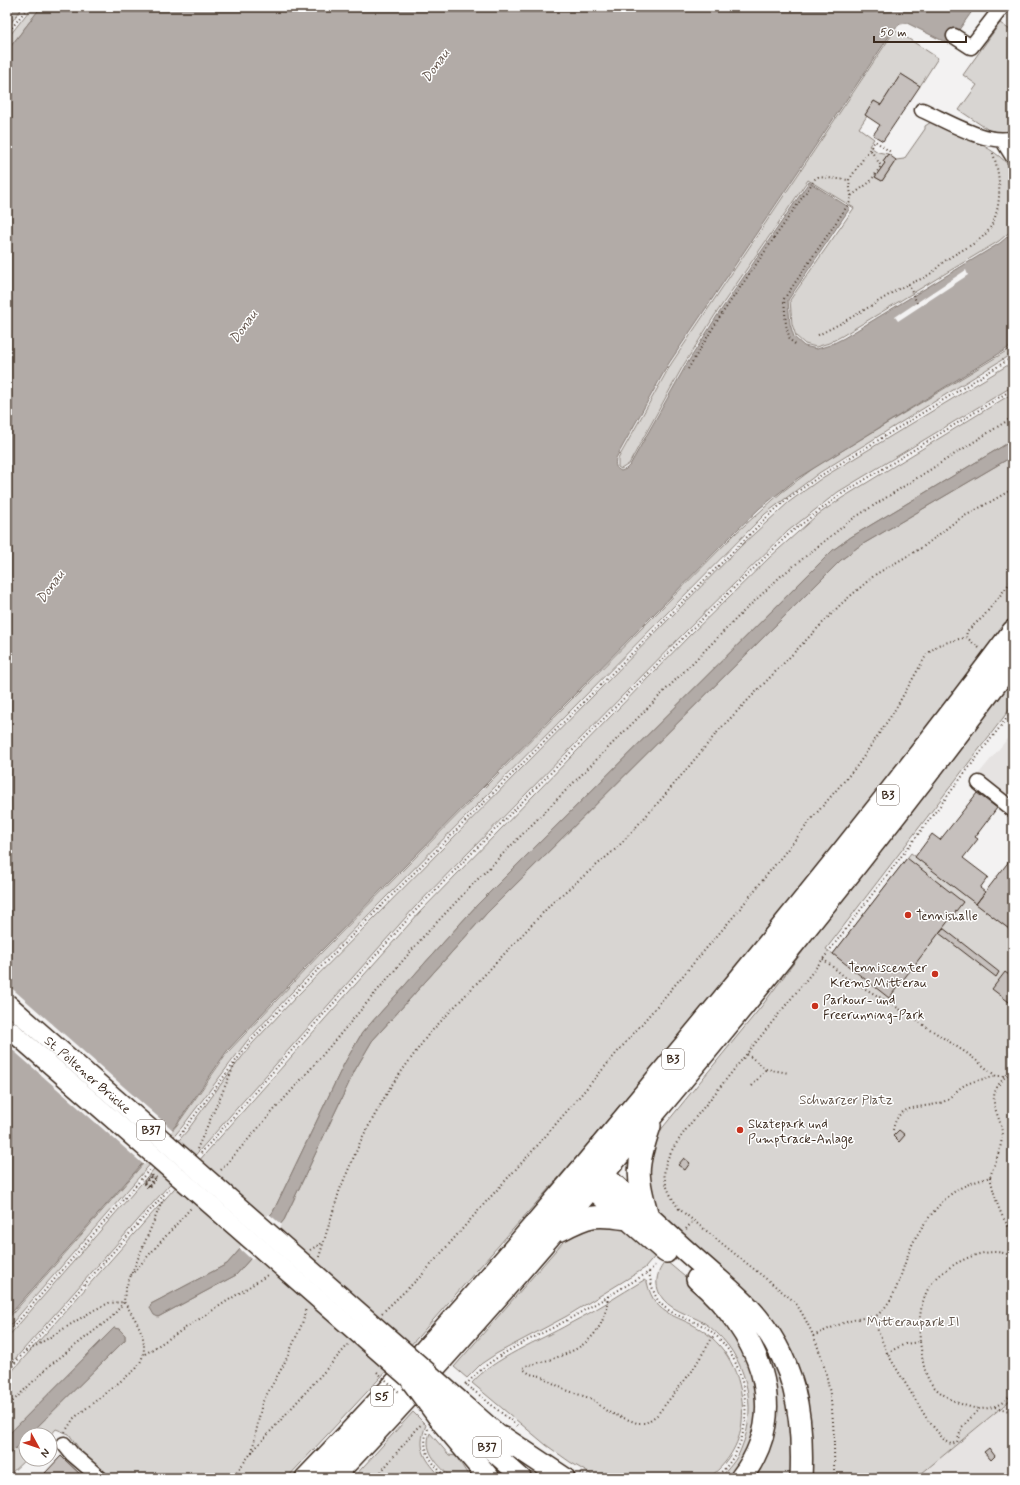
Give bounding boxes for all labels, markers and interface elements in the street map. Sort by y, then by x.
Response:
scale bar [874,18,966,44]
text: 50 m [880,25,907,41]
water label: Donau [417,45,454,86]
water label: Donau [225,306,262,347]
water label: Donau [32,566,69,607]
road number: B3 [877,785,899,805]
place label: Tennishalle [916,908,978,925]
marker: Tennishalle [903,910,913,920]
place label: Tenniscenter Krems Mitterau [830,960,928,992]
marker: Tenniscenter Krems Mitterau [930,969,940,979]
place label: Parkour- und Freerunning-Park [823,992,925,1024]
marker: Parkour- und Freerunning-Park [810,1001,820,1011]
street label: St. Pöltener Brücke [40,1033,134,1118]
road number: B3 [662,1049,684,1069]
park label: Schwarzer Platz [799,1092,893,1109]
place label: Skatepark und Pumptrack-Anlage [748,1116,854,1149]
road number: B37 [137,1120,165,1140]
marker: Skatepark und Pumptrack-Anlage [735,1125,745,1135]
park label: Mitteraupark II [867,1314,959,1331]
road number: S5 [371,1386,393,1406]
north arrow [18,1427,58,1467]
road number: B37 [473,1437,501,1457]
text: N [37,1445,53,1460]

